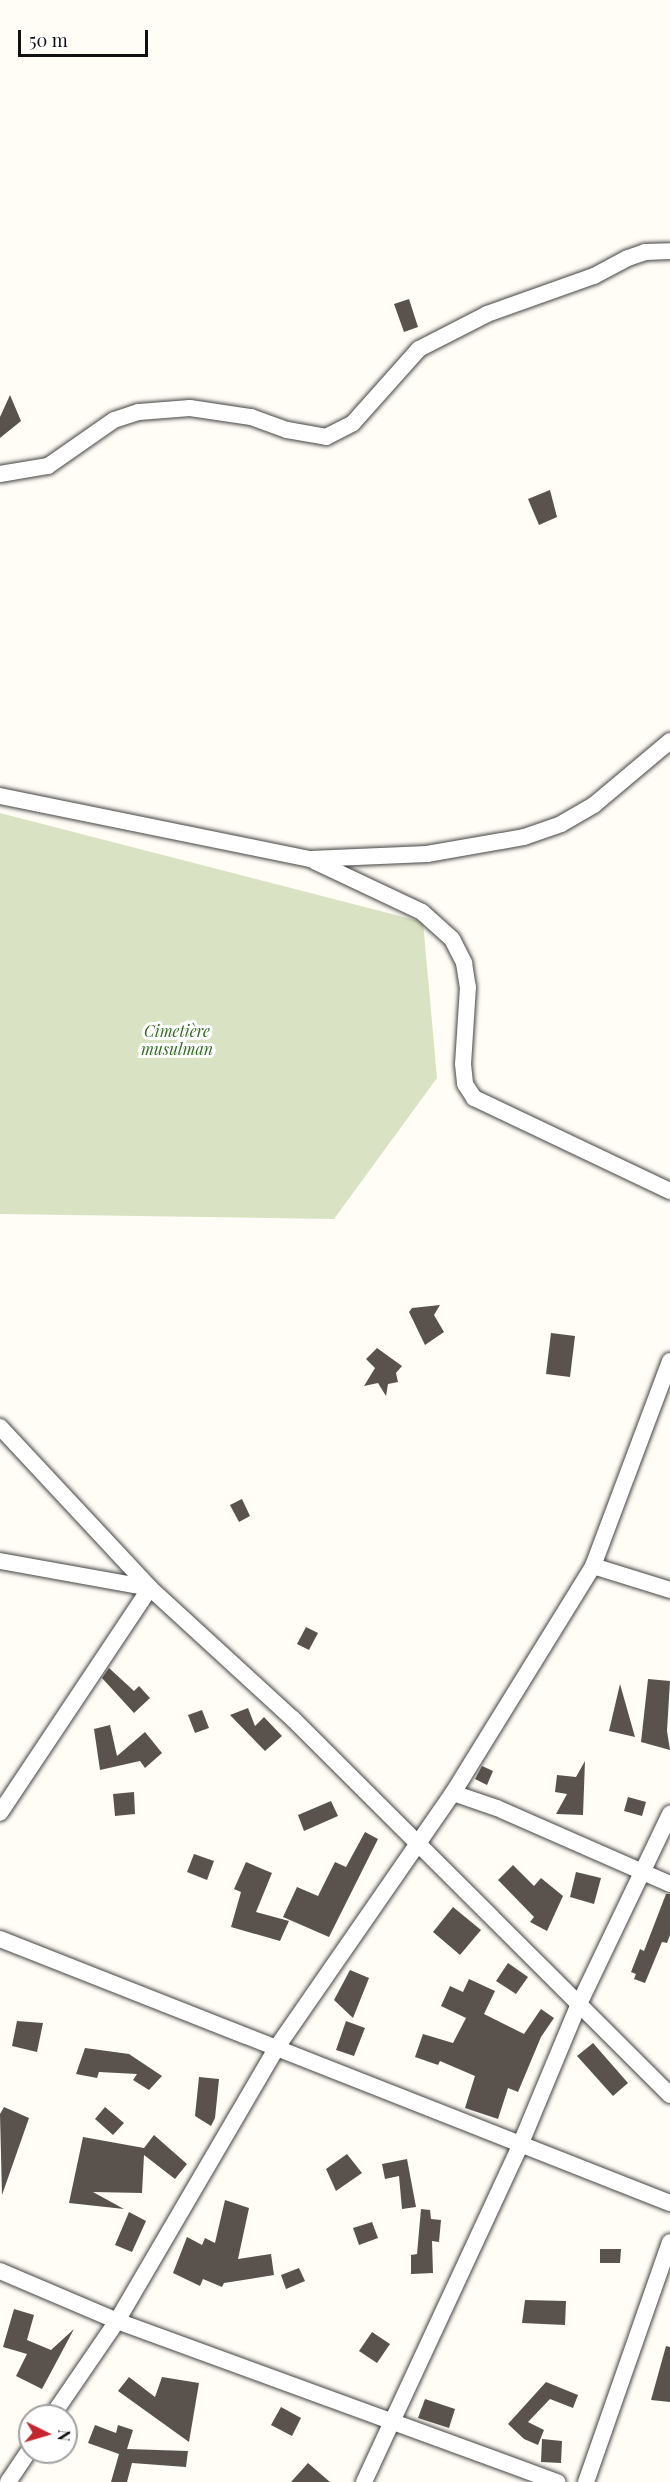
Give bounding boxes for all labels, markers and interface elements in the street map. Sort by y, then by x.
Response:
scale bar [21,18,152,56]
text: 50 m [29,28,68,52]
park label: Cimetière musulman [141,1021,213,1059]
north arrow [18,2404,78,2464]
text: N [53,2429,75,2442]

